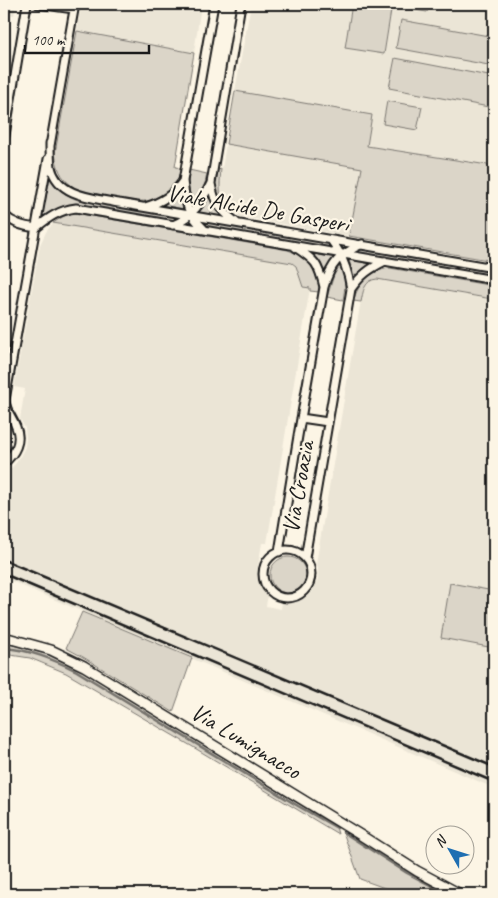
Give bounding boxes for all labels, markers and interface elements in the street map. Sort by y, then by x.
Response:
scale bar [25,22,149,54]
text: 100 m [32,31,66,50]
street label: Viale Alcide De Gasperi [165,177,355,239]
street label: Via Croazia [275,437,321,535]
street label: Via Lumignacco [186,696,308,786]
north arrow [426,826,476,876]
text: N [431,832,451,851]

